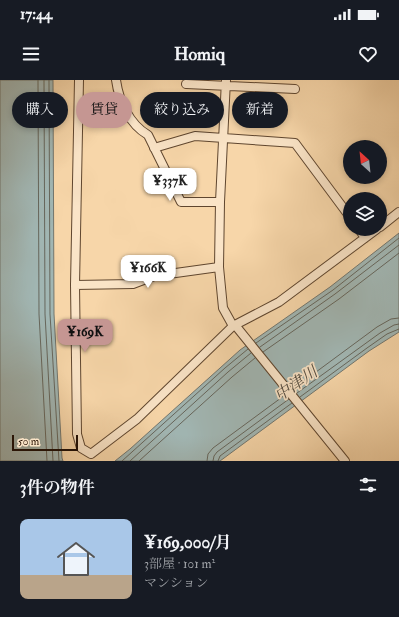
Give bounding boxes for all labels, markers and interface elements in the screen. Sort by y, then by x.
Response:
text: 17:44 [20,5,52,24]
icon: menu [20,43,42,65]
text: Homiq [174,43,225,66]
icon: heart [357,43,379,65]
chip: 購入 [12,92,68,128]
chip: 賃貸 [76,92,132,128]
chip: 絞り込み [140,92,224,128]
chip: 新着 [232,92,288,128]
north arrow [343,140,387,184]
map controls [343,140,387,236]
pin: ¥337K [142,168,198,202]
text: ¥337K [153,173,187,189]
button: layers [343,192,387,236]
pin: ¥166K [120,255,176,289]
text: ¥166K [130,260,166,276]
pin: ¥169K [57,319,113,353]
text: ¥169K [67,324,103,340]
water label: 中津川 [271,361,323,406]
scale bar [12,433,78,452]
text: 50 m [18,435,39,448]
icon: filters [357,474,379,496]
text: 3件の物件 [20,477,95,498]
text: ¥169,000/月 [144,532,232,553]
icon: home [52,535,100,583]
text: 3部屋 · 101 m² [144,556,215,572]
text: マンション [144,575,208,591]

